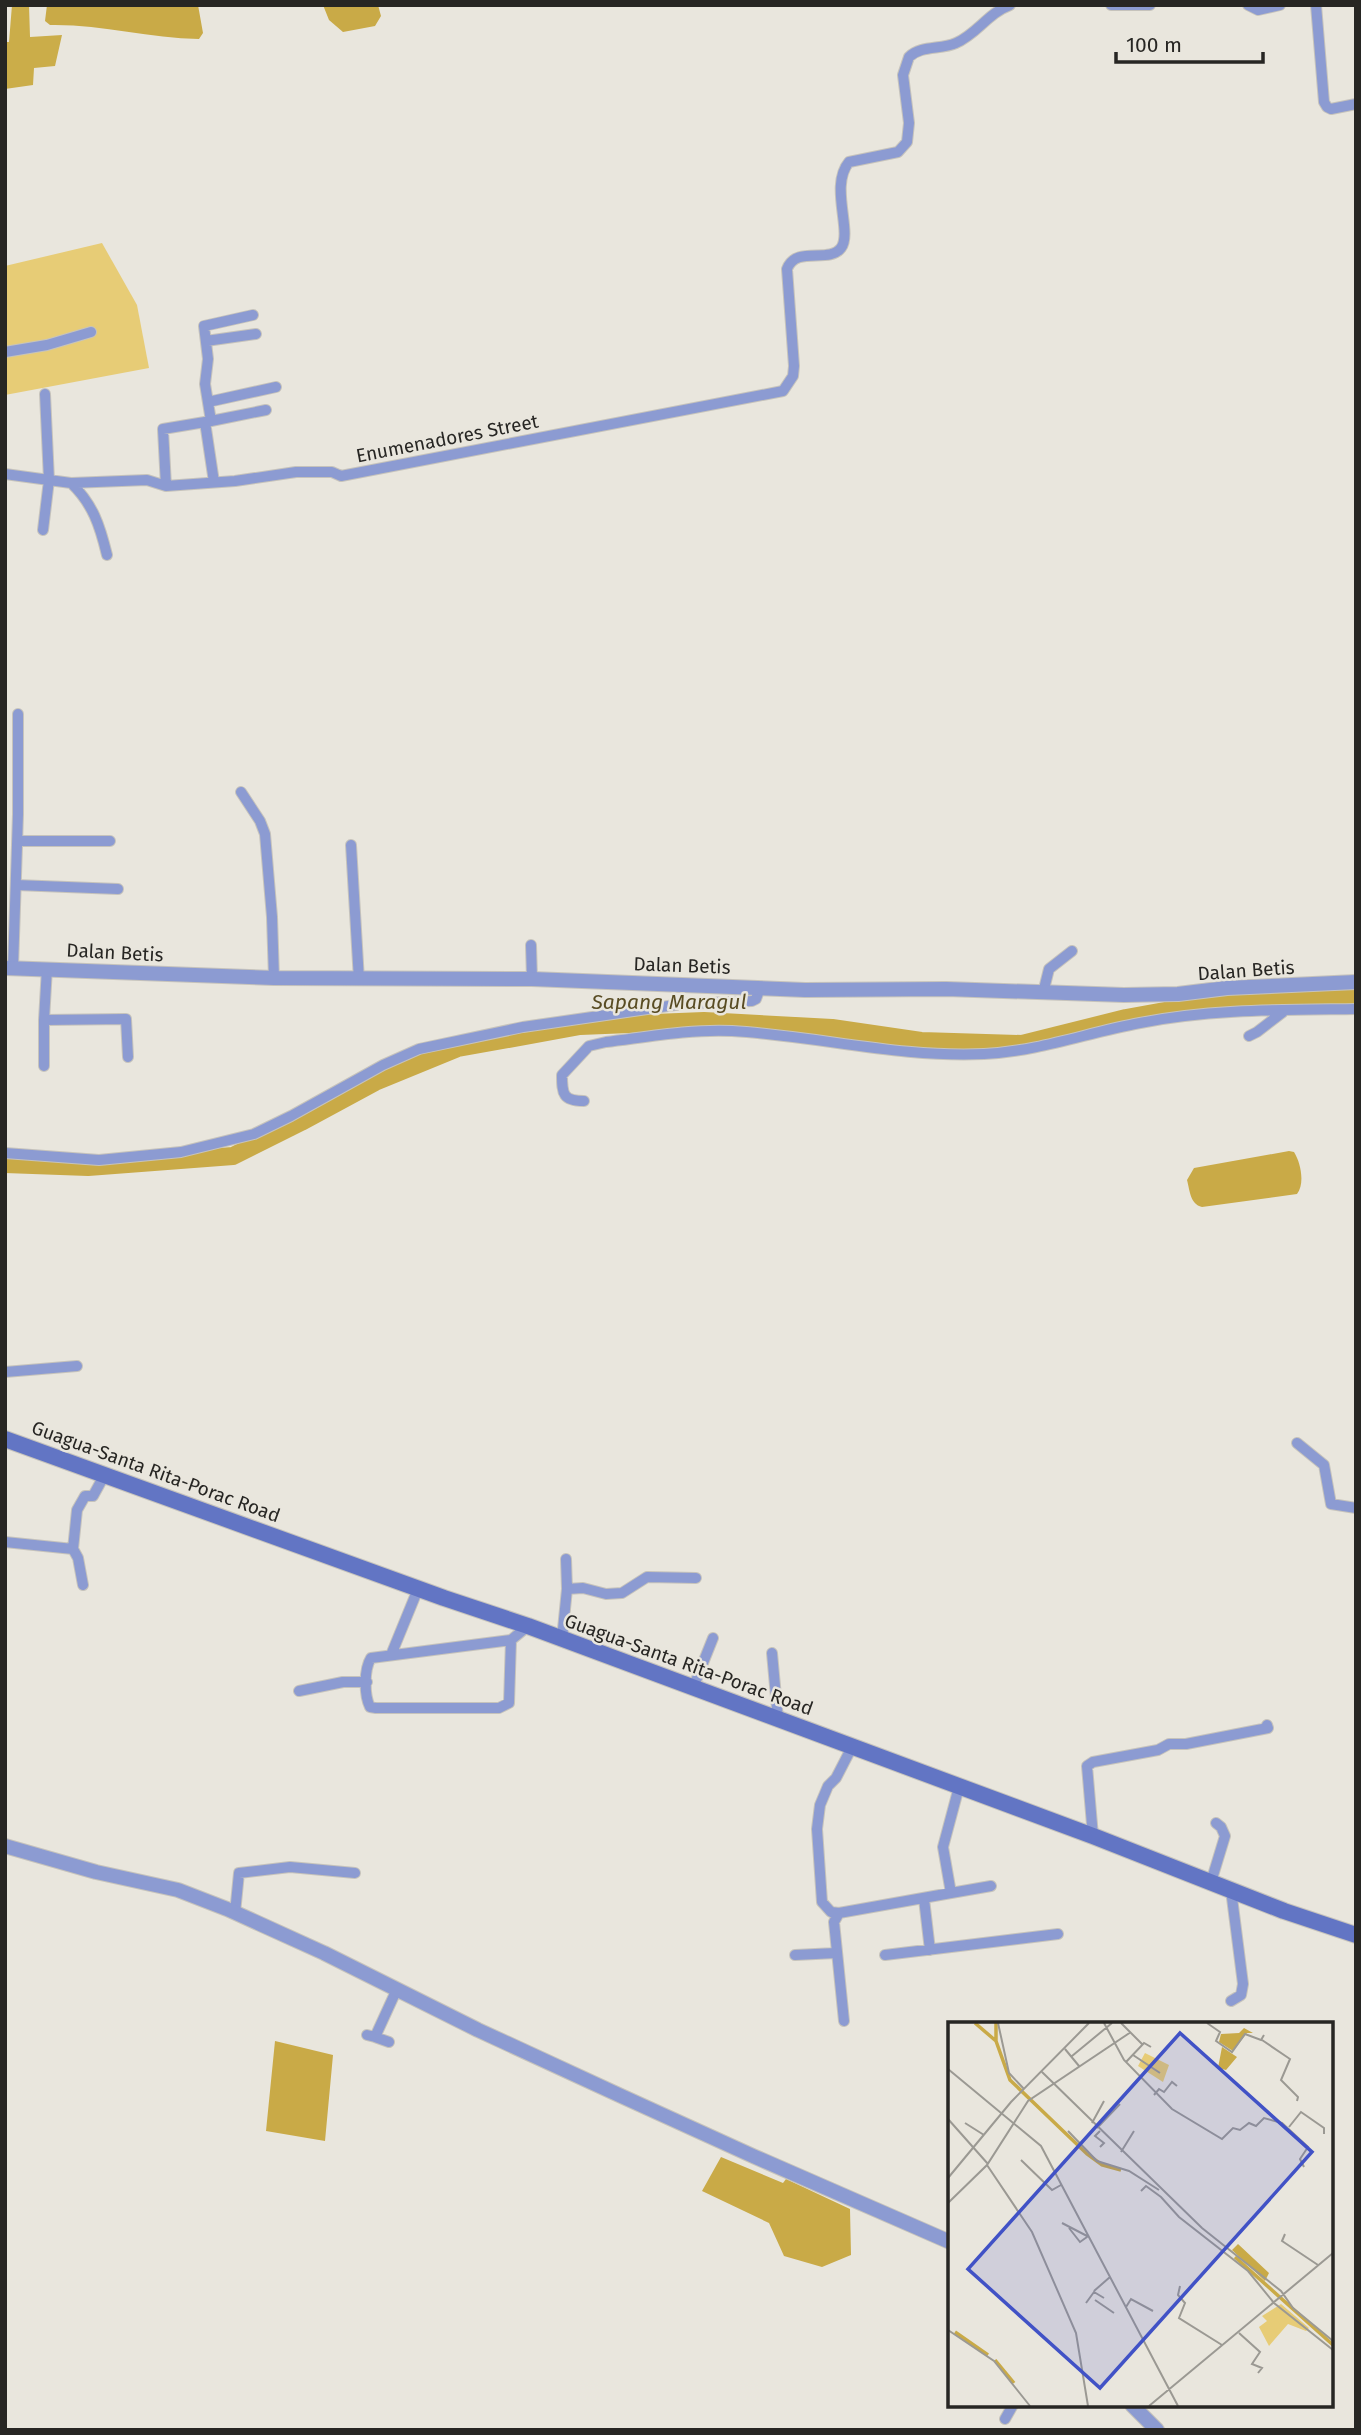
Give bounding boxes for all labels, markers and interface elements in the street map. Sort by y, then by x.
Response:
scale bar [1116,21,1263,65]
text: 100 m [1126,32,1182,58]
street label: Enumenadores Street [354,409,540,467]
street label: Dalan Betis [66,938,164,967]
street label: Dalan Betis [633,952,731,979]
street label: Dalan Betis [1197,956,1295,985]
water label: Sapang Maragul [591,989,746,1015]
street label: Guagua-Santa Rita-Porac Road [28,1416,283,1527]
street label: Guagua-Santa Rita-Porac Road [561,1609,816,1720]
inset map [948,2022,1333,2407]

